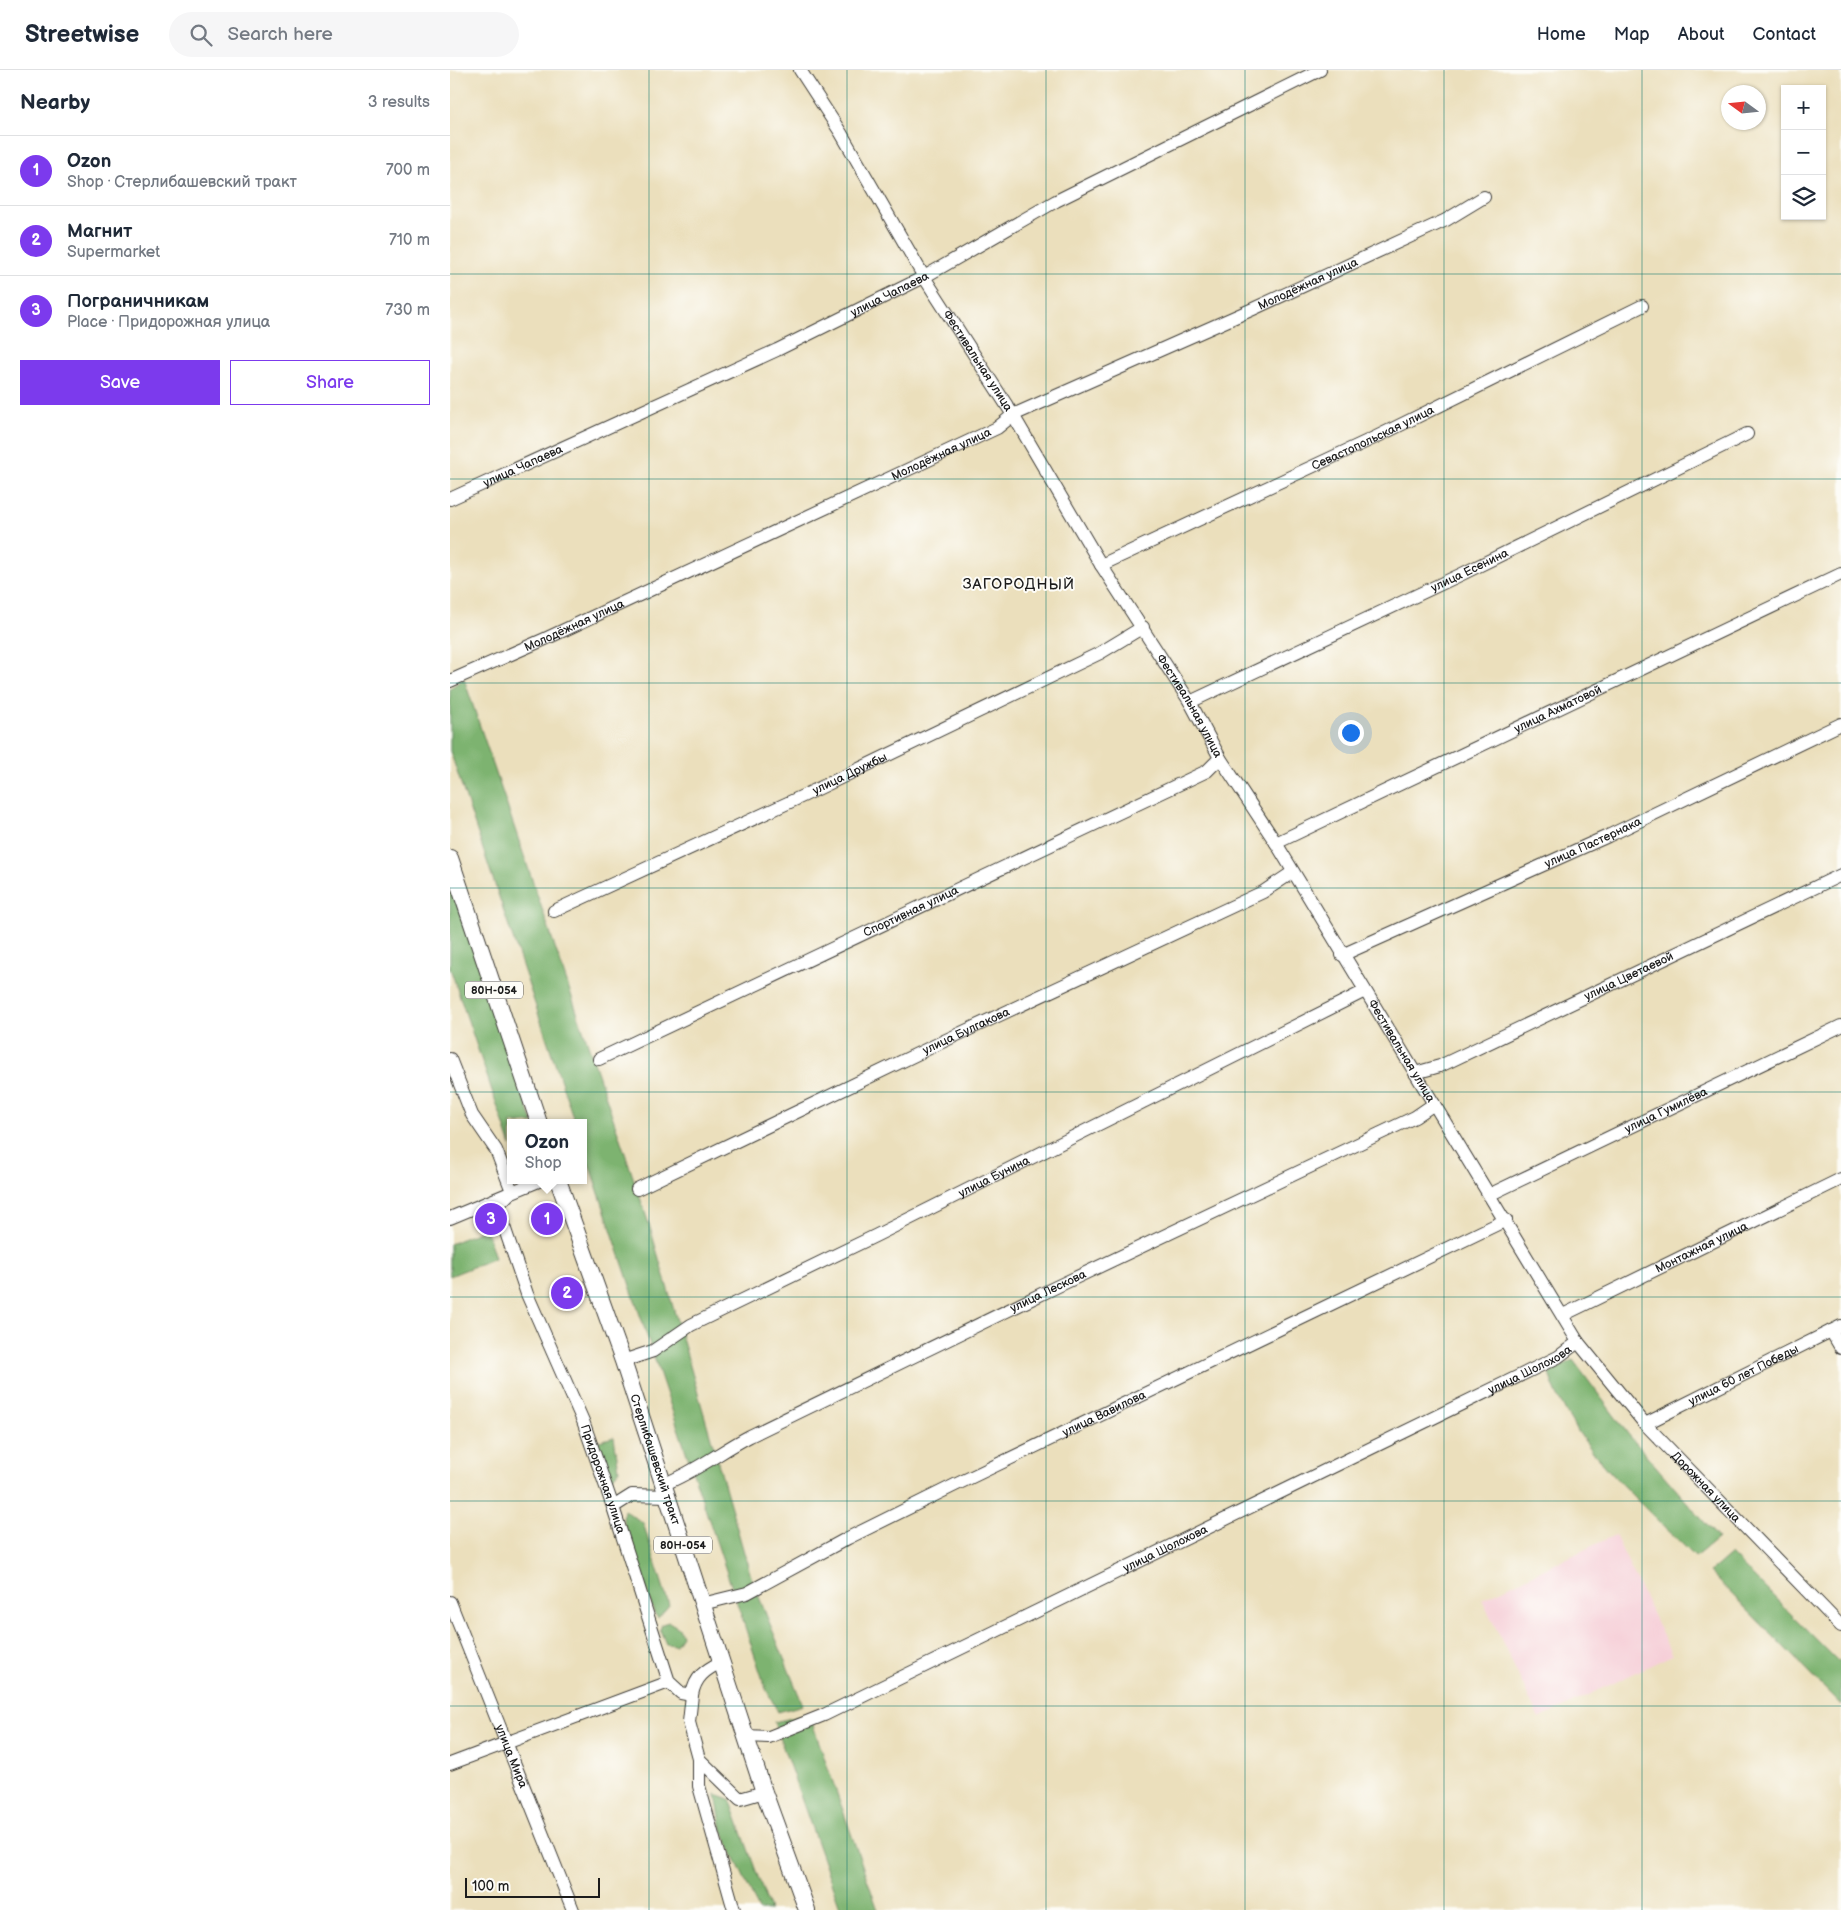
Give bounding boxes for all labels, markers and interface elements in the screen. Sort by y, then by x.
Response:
search box [169,12,519,57]
text: Streetwise [25,20,139,49]
icon: search [187,21,215,49]
text: Search here [227,23,333,46]
text: Home [1537,24,1586,45]
text: Map [1614,24,1650,45]
text: About [1678,24,1725,45]
text: Contact [1753,24,1816,45]
north arrow [1721,85,1766,130]
map controls [1781,85,1826,220]
button: + [1781,85,1826,130]
text: Nearby [20,90,90,115]
text: 3 results [368,93,430,112]
button: − [1781,130,1826,175]
text: Ozon [67,150,111,173]
text: 1 [33,161,39,180]
text: 700 m [386,161,430,180]
text: Shop · Стерлибашевский тракт [67,173,297,192]
button: layers [1781,175,1826,220]
text: Магнит [67,220,132,243]
text: 2 [31,231,41,250]
text: 710 m [389,231,430,250]
text: Supermarket [67,243,160,262]
street label: Молодёжная улица [1256,255,1360,314]
street label: улица Чапаева [848,269,932,320]
text: Пограничникам [67,290,209,313]
text: 3 [31,301,41,320]
text: 730 m [385,301,430,320]
street label: Фестивальная улица [939,308,1016,414]
text: Place · Придорожная улица [67,313,270,332]
button: Save [20,360,220,405]
button: Share [230,360,430,405]
street label: Севастопольская улица [1309,403,1437,474]
street label: Молодёжная улица [889,425,994,484]
street label: улица Чапаева [481,442,565,491]
street label: улица Есенина [1428,545,1511,596]
district label: ЗАГОРОДНЫЙ [963,575,1075,594]
street label: Молодёжная улица [522,596,627,655]
street label: Фестивальная улица [1153,652,1225,760]
street label: улица Ахматовой [1512,682,1604,737]
your location [1338,720,1364,746]
street label: улица Дружбы [810,750,890,798]
street label: улица Пастернака [1542,814,1644,871]
street label: Спортивная улица [861,883,961,941]
street label: улица Цветаевой [1582,949,1676,1004]
road number: 80Н-054 [465,982,523,998]
street label: Фестивальная улица [1364,997,1438,1105]
street label: улица Булгакова [920,1004,1012,1058]
street label: улица Гумилёва [1622,1084,1710,1137]
popup [507,1119,587,1184]
text: Ozon [525,1131,569,1154]
street label: улица Бунина [956,1153,1032,1201]
text: Shop [525,1154,562,1173]
pin: 3 [475,1200,507,1238]
pin: 1 [531,1200,563,1238]
street label: Монтажная улица [1653,1219,1750,1277]
street label: улица Лескова [1008,1267,1089,1316]
pin: 2 [551,1274,583,1312]
street label: улица 60 лет Победы [1686,1341,1801,1409]
street label: улица Шолохова [1486,1342,1575,1398]
street label: улица Вавилова [1060,1387,1148,1440]
street label: Стерлибашевский тракт [626,1392,683,1528]
street label: Придорожная улица [577,1423,628,1536]
street label: Дорожная улица [1668,1449,1743,1526]
street label: улица Шолохова [1121,1522,1210,1576]
road number: 80Н-054 [654,1536,712,1554]
street label: улица Мира [492,1722,531,1790]
scale bar [465,1875,600,1898]
text: 100 m [472,1878,509,1895]

